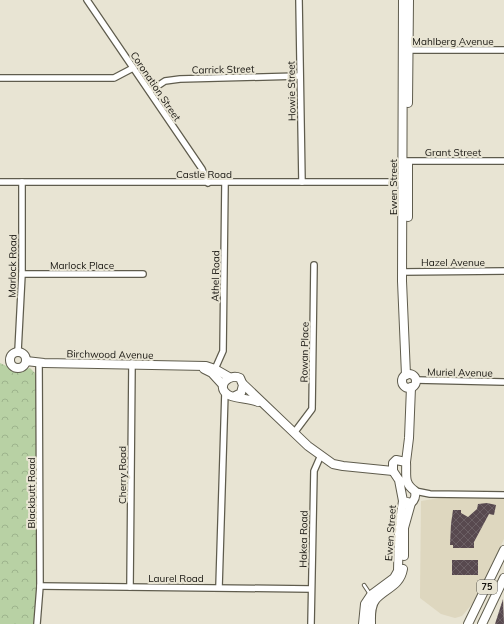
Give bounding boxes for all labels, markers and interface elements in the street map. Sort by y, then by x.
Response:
street label: Mahlberg Avenue [412,35,494,48]
street label: Coronation Street [128,49,184,124]
street label: Howie Street [284,60,299,121]
street label: Carrick Street [192,62,255,77]
street label: Grant Street [425,146,482,159]
street label: Ewen Street [387,159,400,215]
street label: Castle Road [176,168,232,181]
street label: Marlock Road [5,234,20,298]
street label: Athel Road [209,250,222,302]
street label: Hazel Avenue [421,256,485,269]
street label: Marlock Place [50,259,114,272]
street label: Rowan Place [297,322,312,382]
street label: Birchwood Avenue [66,347,154,362]
street label: Muriel Avenue [427,365,493,380]
street label: Cherry Road [116,446,129,504]
street label: Blackbutt Road [25,457,38,529]
street label: Ewen Street [382,504,399,561]
street label: Hakea Road [297,510,310,568]
street label: Laurel Road [148,572,204,585]
road number: 75 [477,580,497,594]

